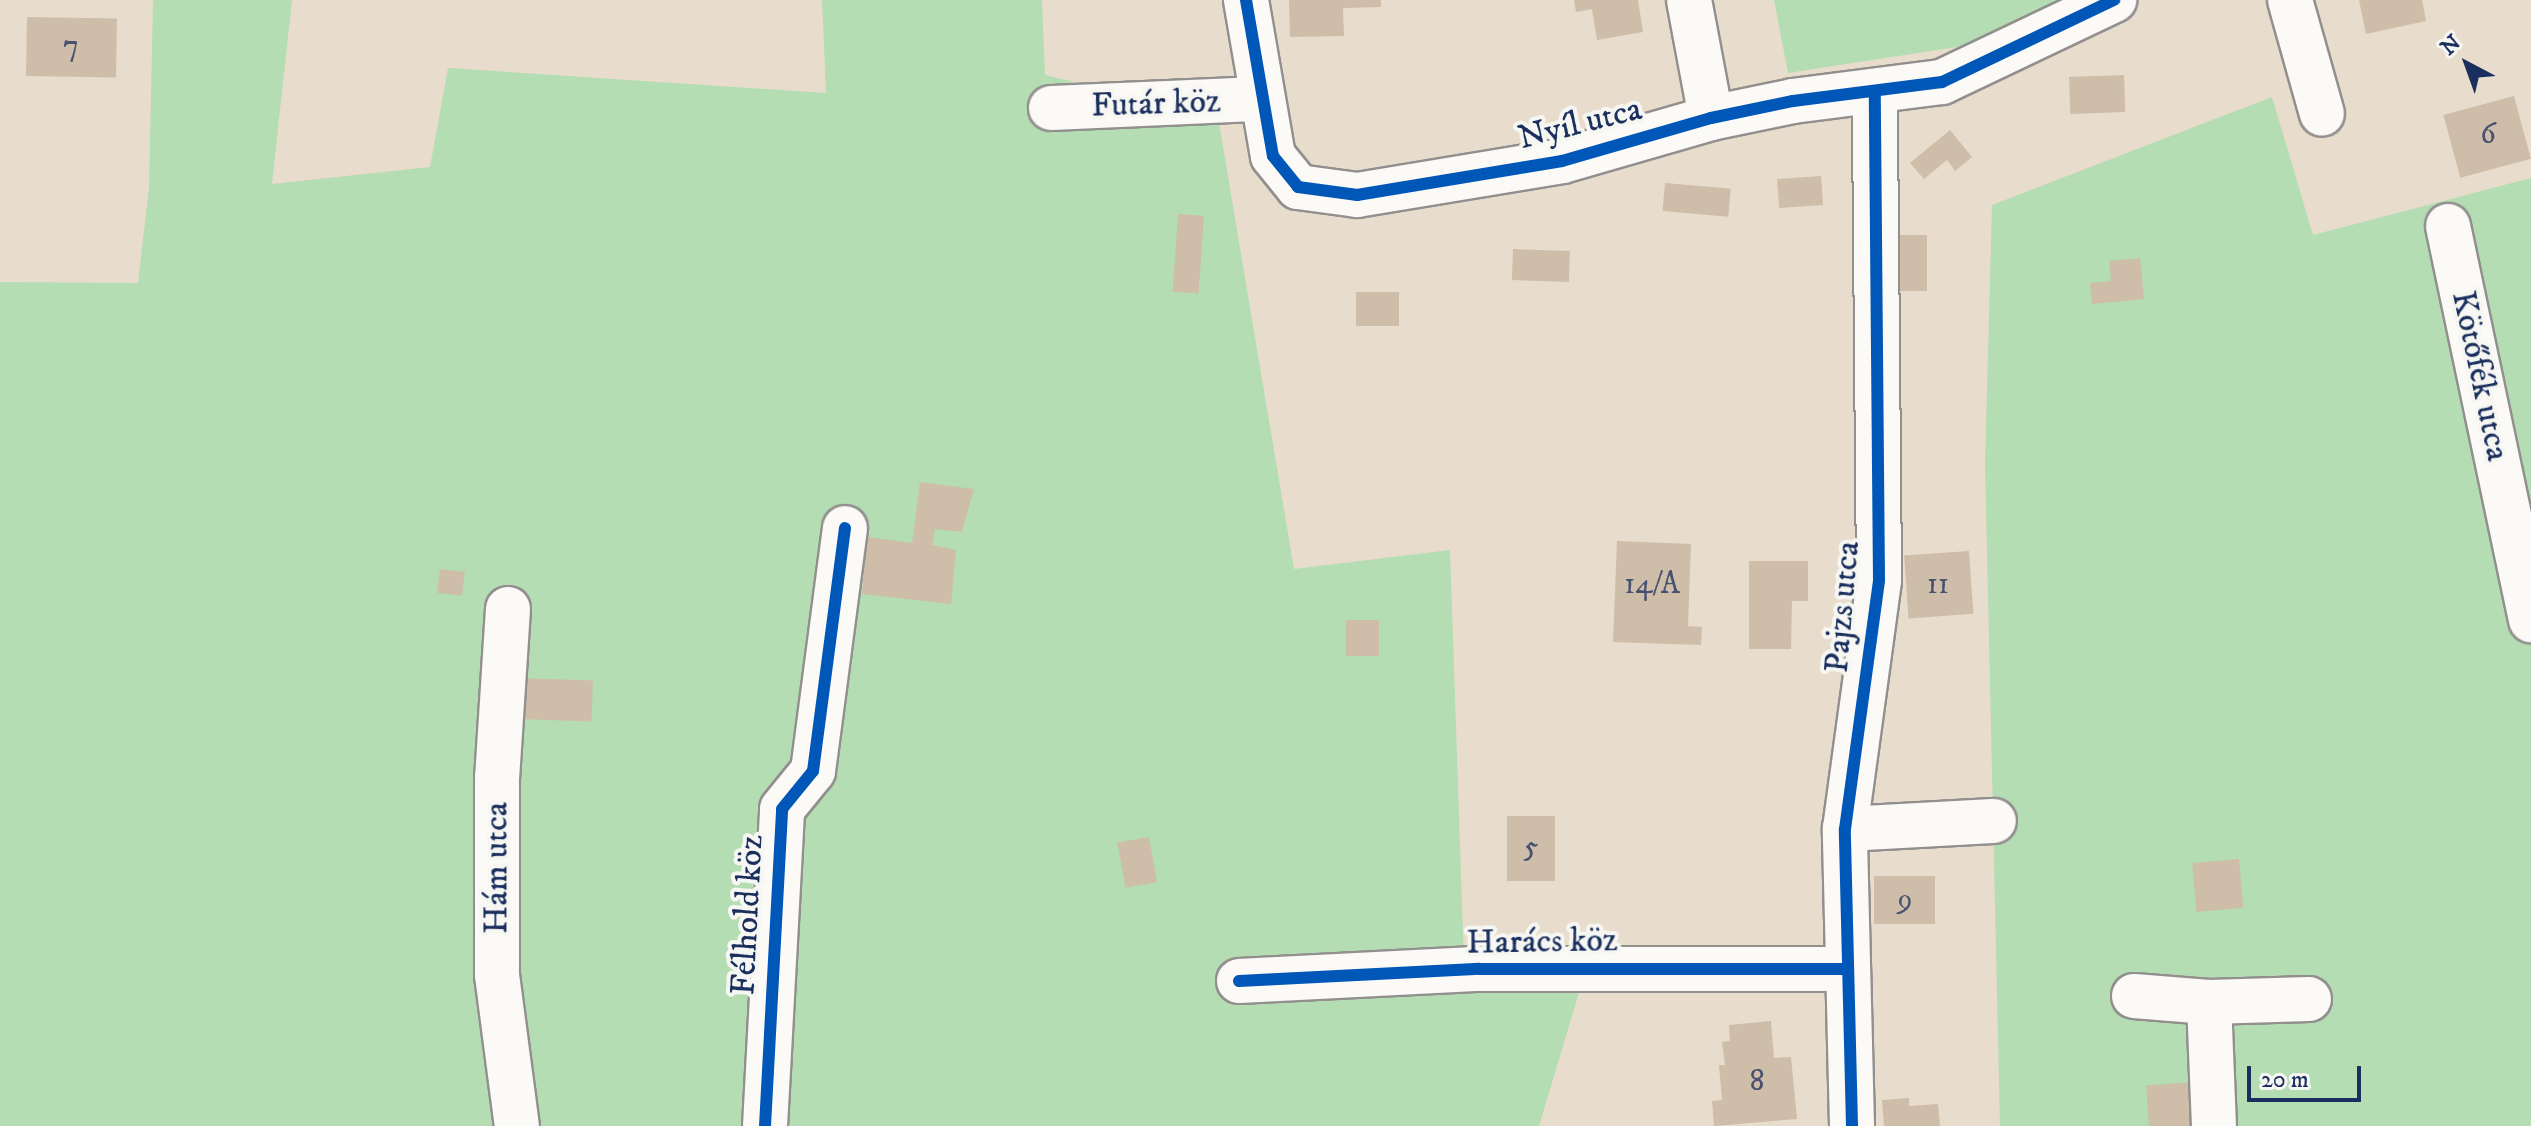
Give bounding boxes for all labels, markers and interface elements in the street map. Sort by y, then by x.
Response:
north arrow [2427,24,2507,104]
house number: 7 [63,29,79,65]
text: N [2435,29,2467,62]
street label: Futár köz [1091,81,1221,127]
street label: Nyíl utca [1514,89,1646,159]
house number: 6 [2480,117,2496,153]
street label: Kötőfék utca [2442,287,2518,465]
street label: Pajzs utca [1817,539,1869,675]
house number: 14/A [1624,567,1680,603]
house number: 11 [1927,567,1949,603]
street label: Hám utca [477,802,517,934]
house number: 5 [1524,830,1538,866]
street label: Félhold köz [723,834,773,996]
house number: 9 [1898,882,1912,918]
street label: Harács köz [1466,920,1618,964]
scale bar [2251,1050,2365,1100]
house number: 8 [1749,1064,1765,1100]
text: 20 m [2261,1065,2309,1095]

